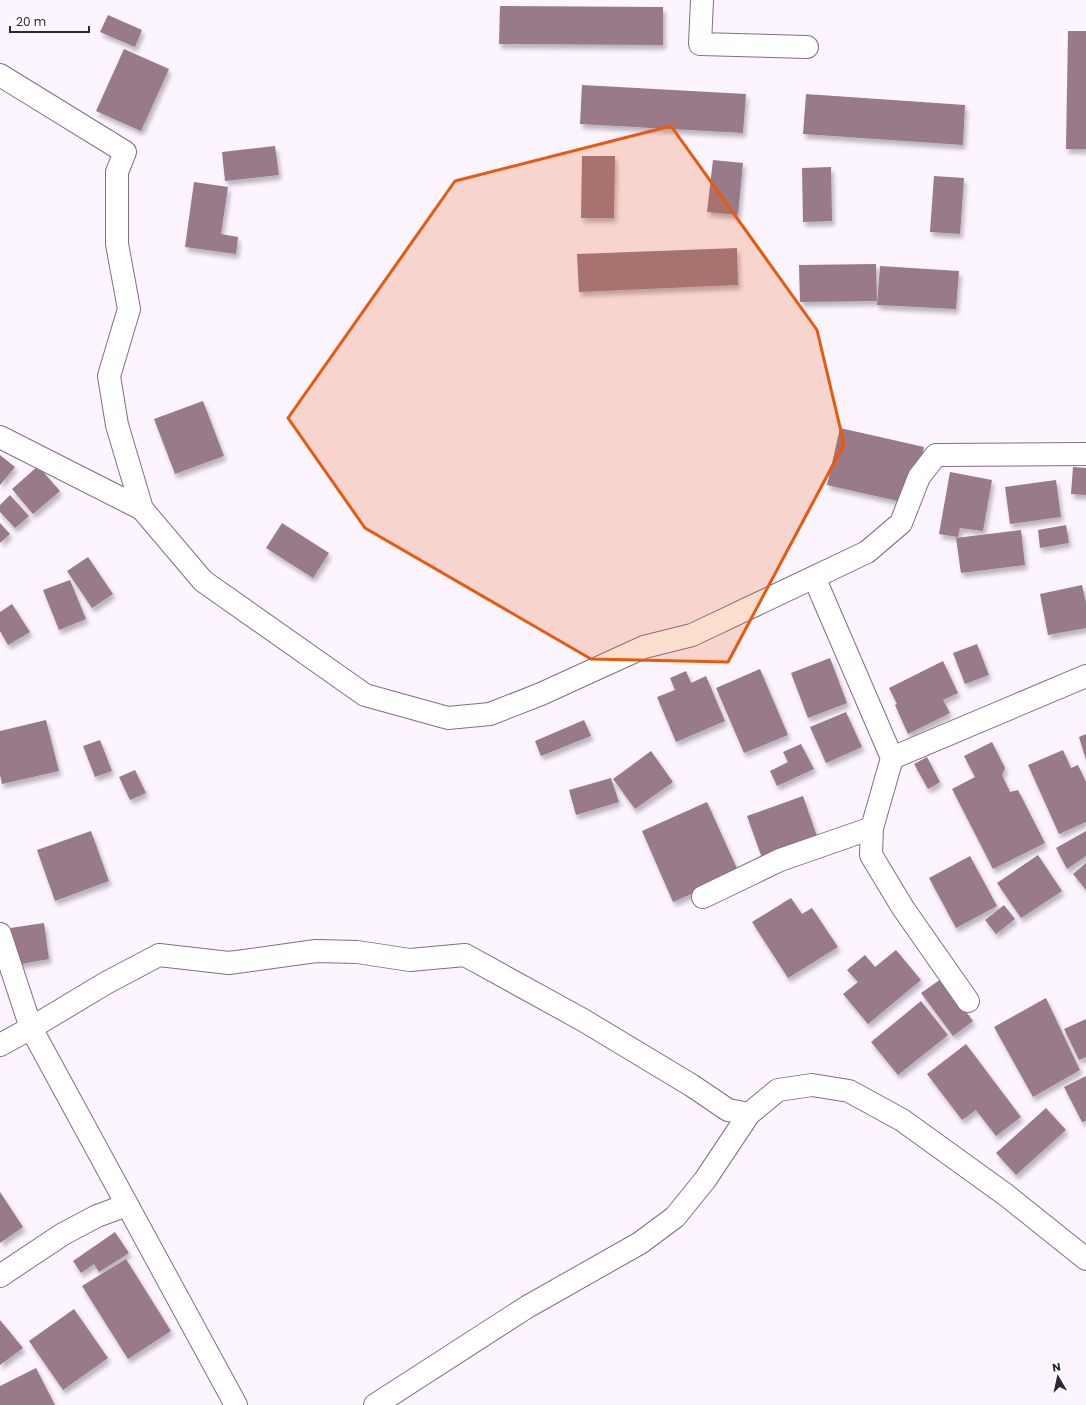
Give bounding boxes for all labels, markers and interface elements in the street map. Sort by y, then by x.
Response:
scale bar [10,8,89,34]
text: 20 m [16,13,46,30]
north arrow [1038,1357,1078,1397]
text: N [1051,1359,1062,1376]

